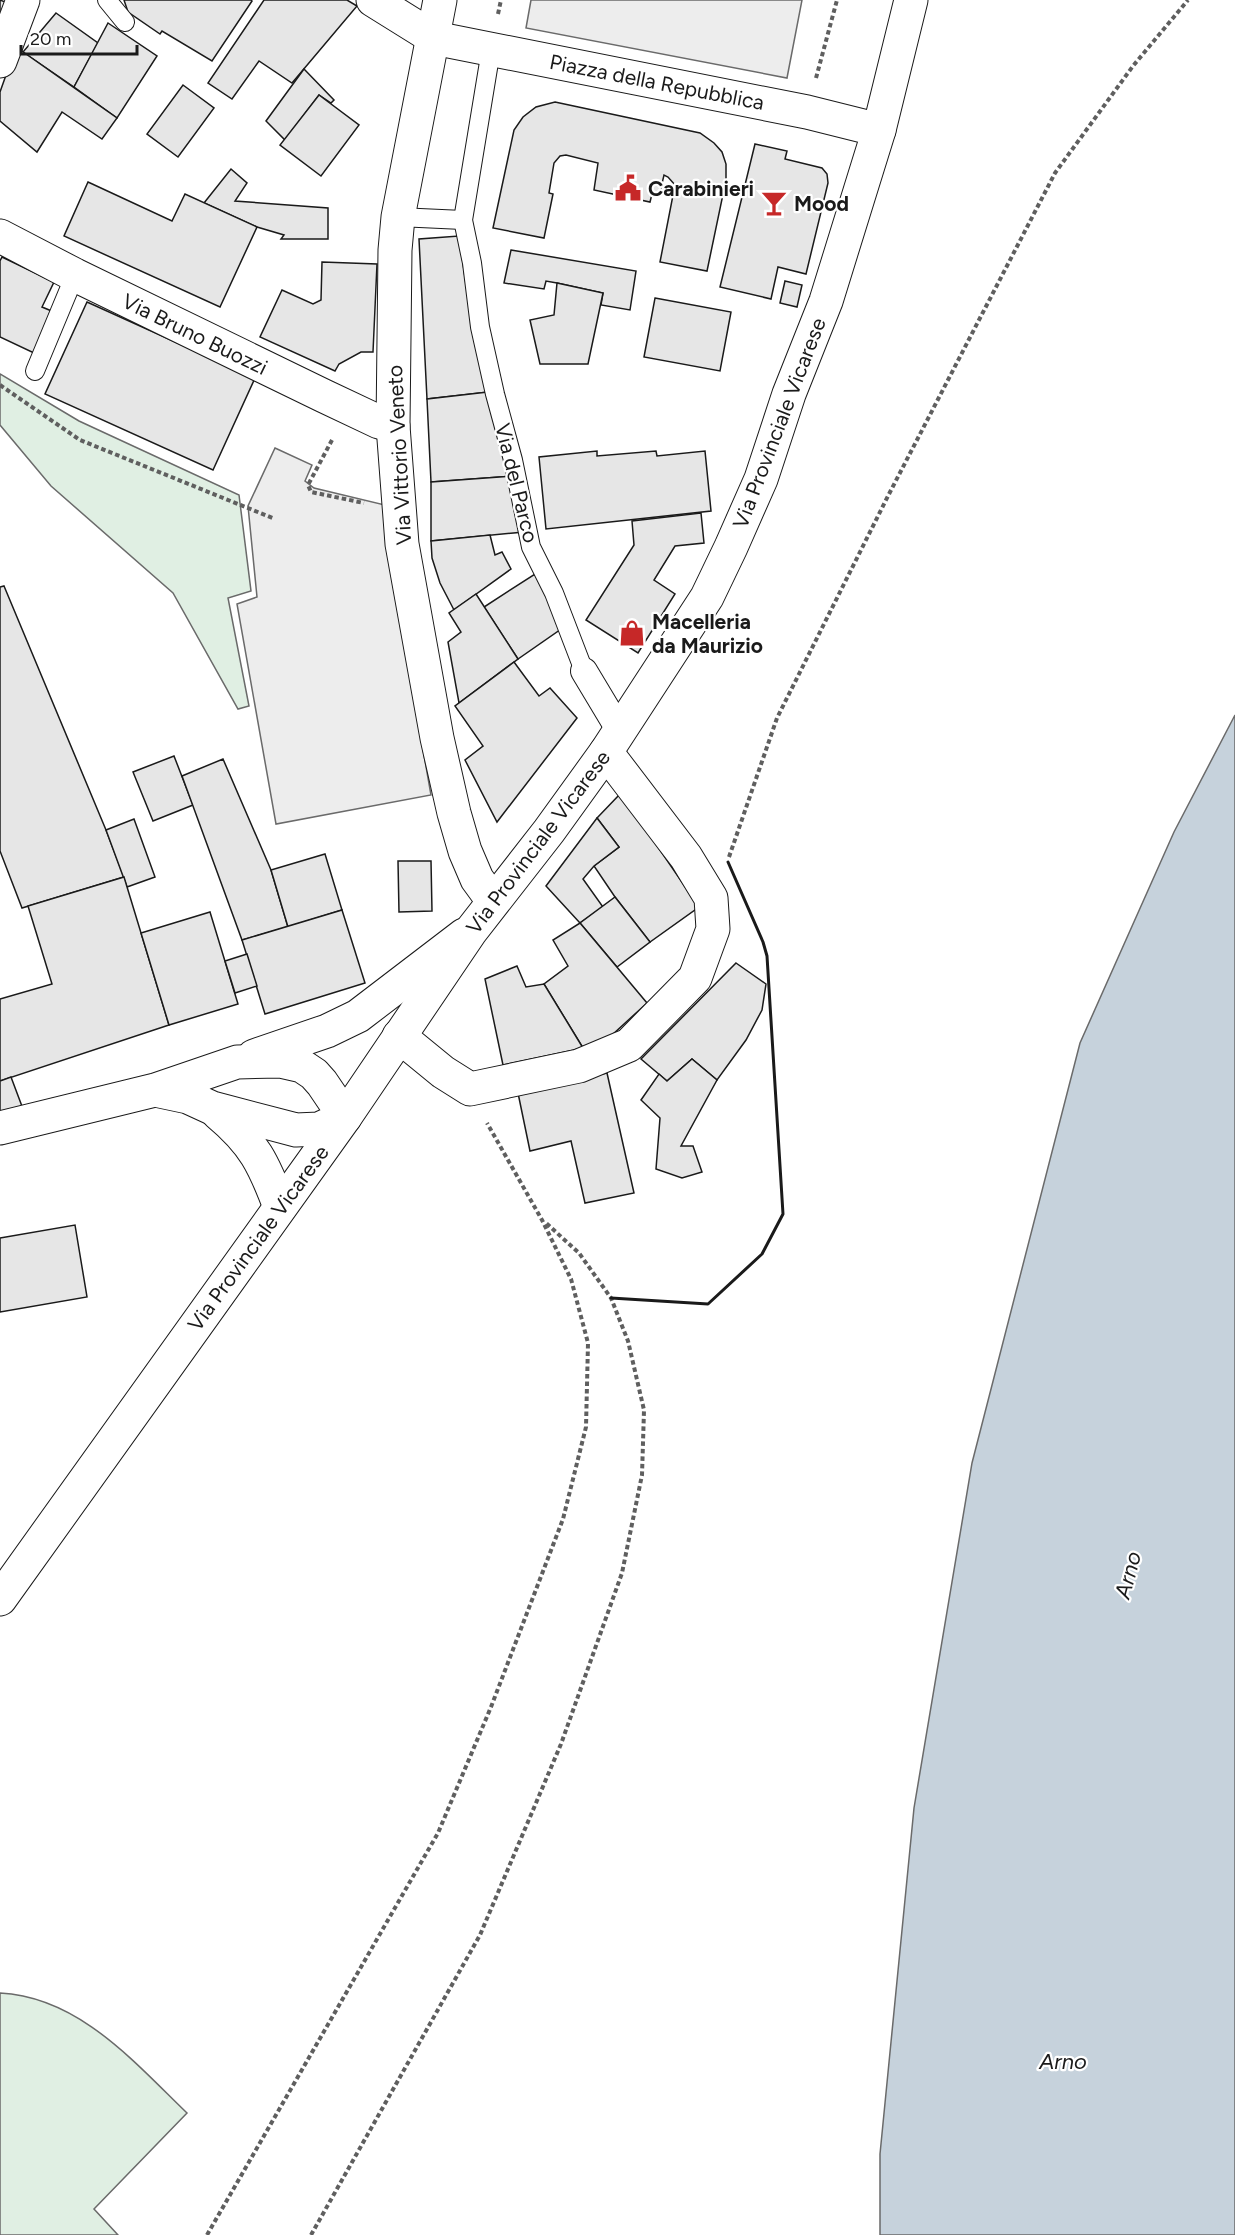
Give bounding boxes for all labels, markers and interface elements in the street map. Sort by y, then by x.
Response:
scale bar [21,18,136,56]
text: 20 m [30,28,71,50]
street label: Piazza della Repubblica [548,49,766,115]
public building icon: Carabinieri [613,173,643,203]
place label: Carabinieri [648,176,754,201]
bar icon: Mood [759,188,789,218]
place label: Mood [794,191,849,216]
street label: Via Bruno Buozzi [118,288,272,380]
street label: Via Provinciale Vicarese [727,314,831,532]
street label: Via Vittorio Veneto [382,364,416,546]
street label: Via del Parco [490,421,544,545]
place label: Macelleria da Maurizio [652,609,763,658]
shop icon: Macelleria da Maurizio [617,618,647,648]
street label: Via Provinciale Vicarese [461,745,615,939]
street label: Via Provinciale Vicarese [182,1140,334,1336]
water label: Arno [1109,1548,1147,1602]
water label: Arno [1038,2048,1087,2075]

